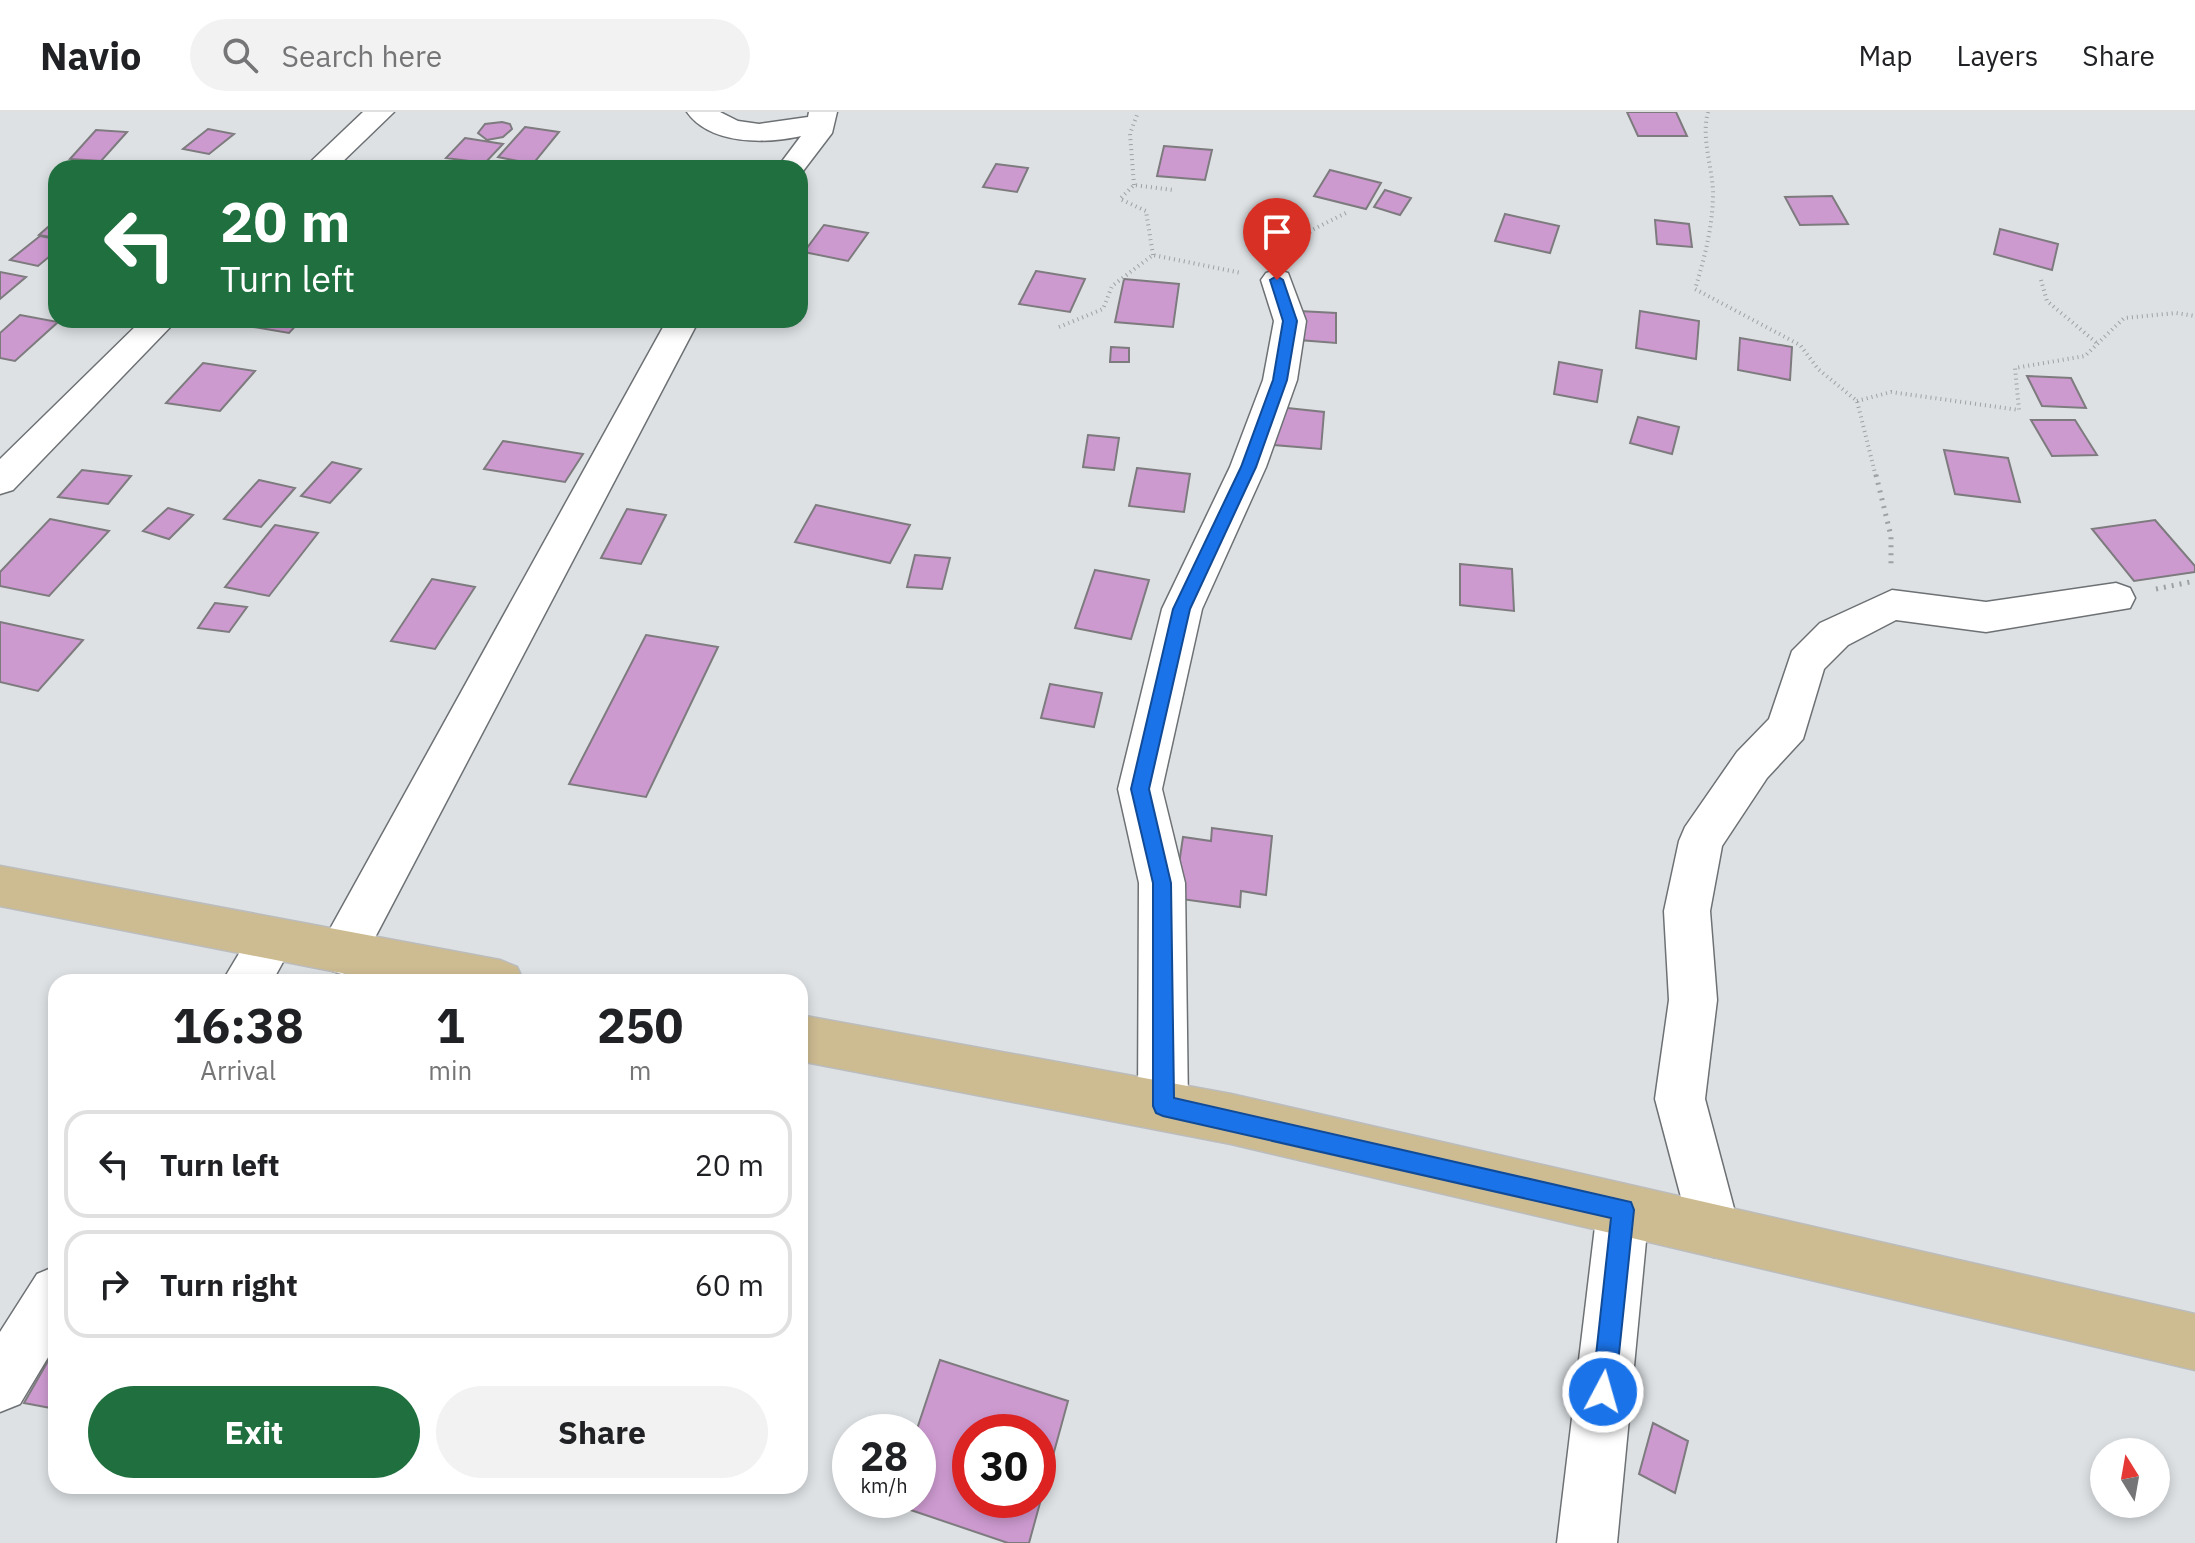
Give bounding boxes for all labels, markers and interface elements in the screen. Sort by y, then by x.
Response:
search box [190,19,750,91]
text: Navio [40,31,142,80]
icon: search [218,33,262,77]
text: Search here [282,36,442,75]
text: Map [1858,37,1912,74]
text: Layers [1956,37,2038,74]
text: Share [2082,37,2155,74]
text: 20 m [220,185,350,257]
icon: left [88,192,192,296]
pin [1243,198,1311,280]
icon: arrive [1255,210,1299,254]
text: Turn left [220,255,355,302]
text: 16:38 [173,994,304,1056]
text: 1 [436,994,465,1056]
text: 250 [597,994,683,1056]
text: Arrival [200,1053,276,1087]
text: min [428,1053,472,1087]
text: m [629,1053,651,1087]
icon: left [92,1142,136,1186]
text: Turn left [160,1145,279,1184]
text: 20 m [695,1145,764,1184]
icon: right [92,1262,136,1306]
text: Turn right [160,1265,298,1304]
text: 60 m [695,1265,764,1304]
position arrow [1561,1350,1645,1434]
button: Exit [88,1386,420,1478]
button: Share [436,1386,768,1478]
speed limit sign: 30 [952,1414,1056,1518]
text: 28 [860,1430,908,1482]
north arrow [2090,1438,2170,1518]
map controls [2090,1438,2170,1518]
text: km/h [860,1472,908,1499]

